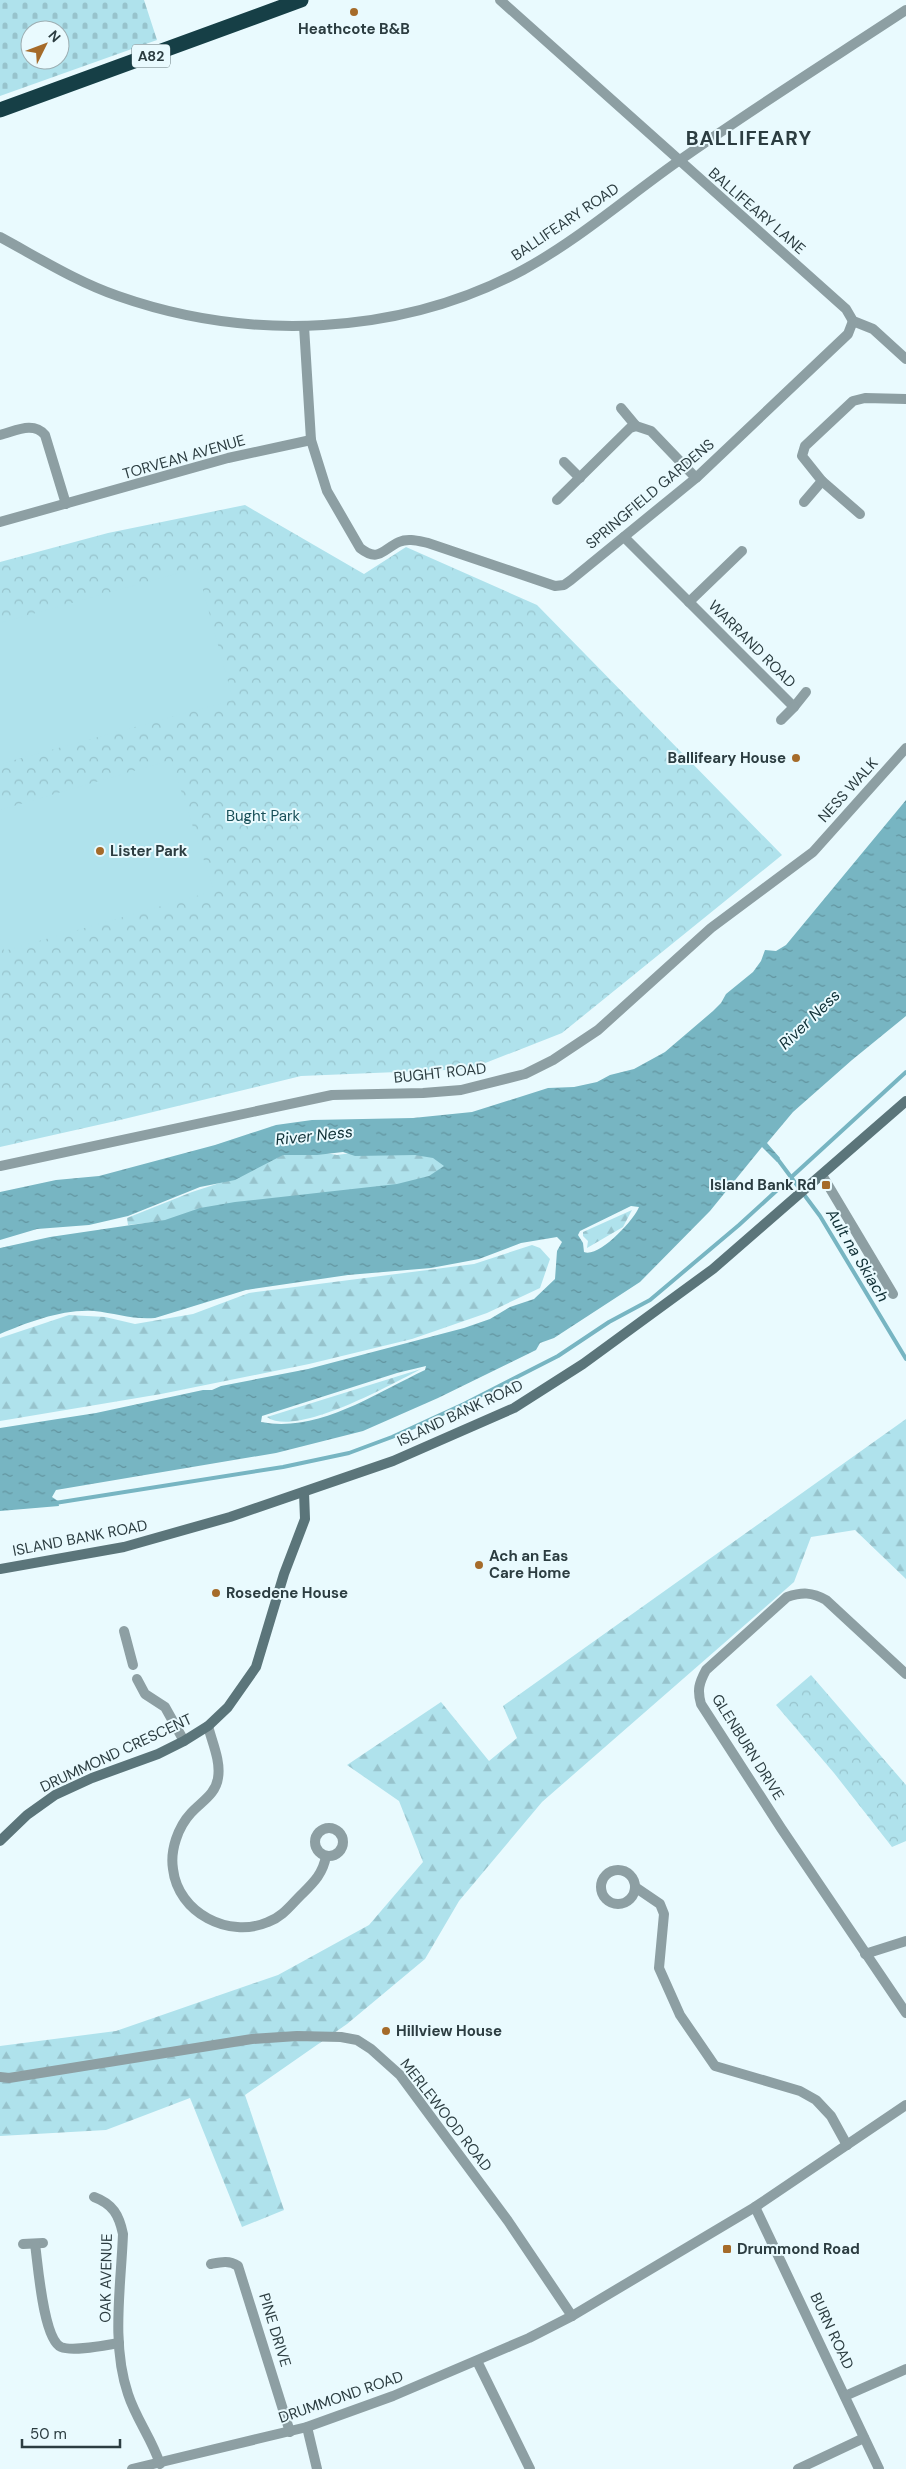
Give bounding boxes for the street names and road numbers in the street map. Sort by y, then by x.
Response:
road number: A82 [132,44,170,68]
street label: BALLIFEARY LANE [704,163,810,259]
street label: BALLIFEARY ROAD [507,179,623,265]
street label: TORVEAN AVENUE [120,430,248,484]
street label: SPRINGFIELD GARDENS [582,434,719,554]
street label: WARRAND ROAD [704,596,800,692]
street label: NESS WALK [814,753,882,827]
street label: BUGHT ROAD [393,1058,487,1088]
street label: ISLAND BANK ROAD [394,1375,526,1451]
street label: ISLAND BANK ROAD [11,1515,149,1561]
street label: GLENBURN DRIVE [707,1690,789,1804]
street label: DRUMMOND CRESCENT [37,1709,195,1797]
street label: MERLEWOOD ROAD [396,2054,496,2176]
street label: OAK AVENUE [95,2233,117,2323]
street label: BURN ROAD [806,2290,858,2372]
street label: PINE DRIVE [254,2291,296,2369]
street label: DRUMMOND ROAD [276,2366,406,2428]

